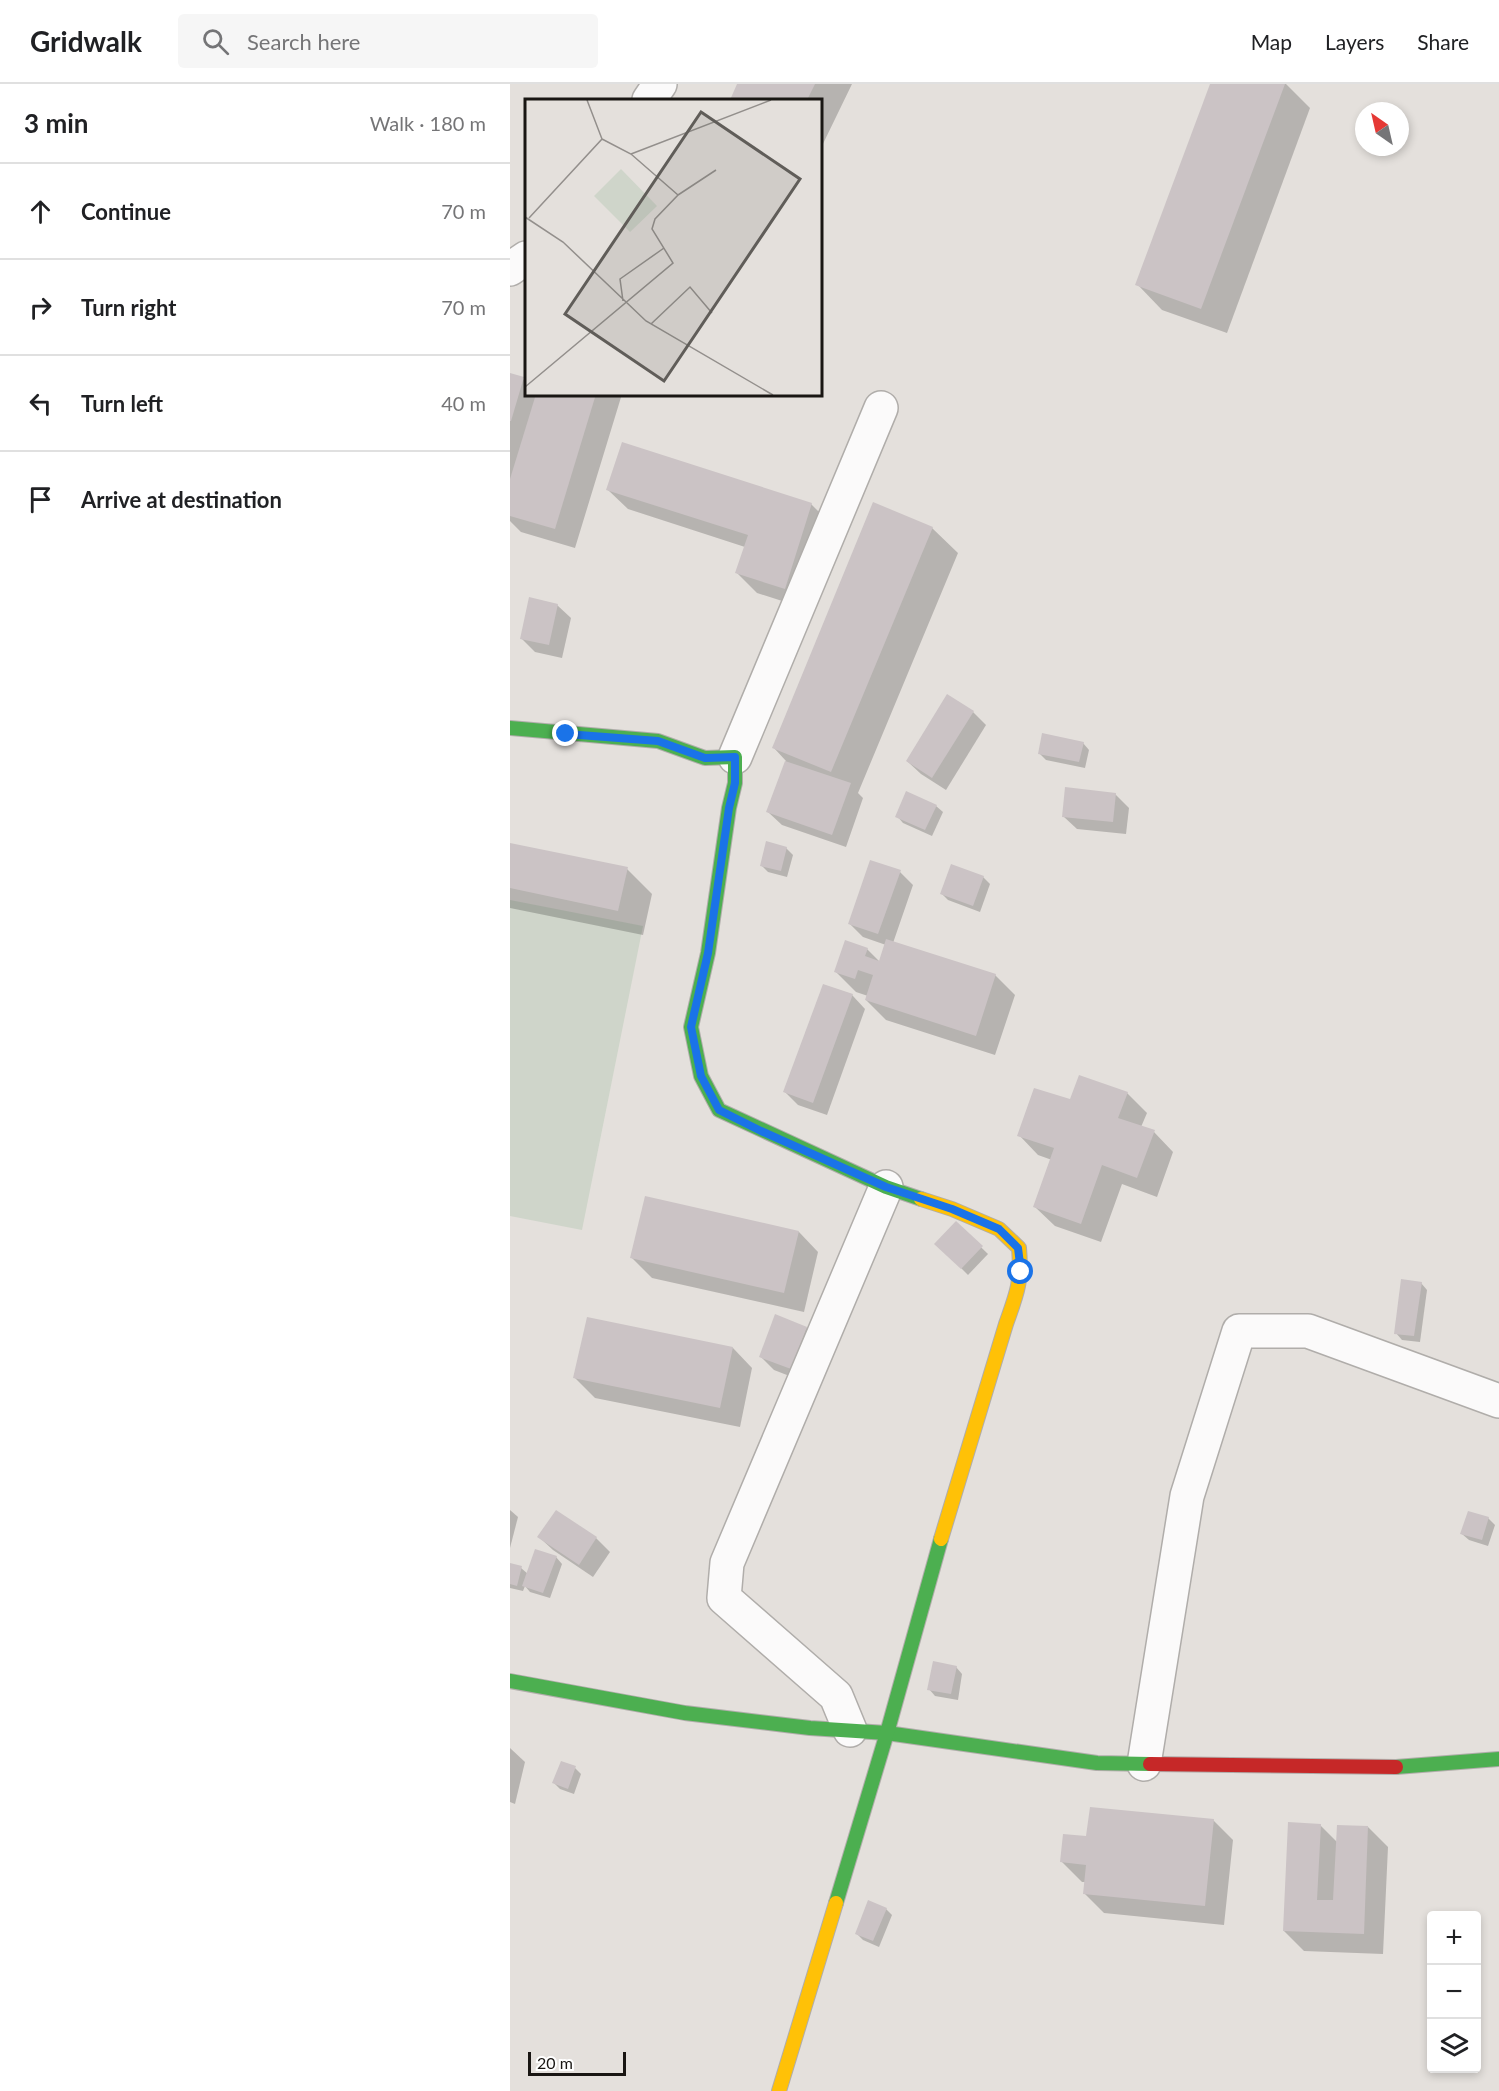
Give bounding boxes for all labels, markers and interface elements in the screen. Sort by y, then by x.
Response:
search box [178,14,598,68]
text: Gridwalk [30,24,142,58]
icon: search [199,25,232,58]
text: Search here [247,28,360,55]
text: Map [1251,29,1292,54]
text: Layers [1325,29,1384,54]
text: Share [1417,29,1469,54]
inset map [525,99,822,396]
north arrow [1355,102,1409,156]
text: 3 min [24,107,88,139]
text: Walk · 180 m [370,111,486,135]
icon: ahead [24,195,57,228]
text: Continue [81,198,171,225]
text: 70 m [441,199,486,223]
icon: right [24,291,57,324]
text: Turn right [81,294,176,321]
text: 70 m [441,295,486,319]
icon: left [24,387,57,420]
text: Turn left [81,390,163,417]
text: 40 m [441,391,486,415]
icon: arrive [24,483,57,516]
text: Arrive at destination [81,486,282,513]
route end [552,720,578,746]
route start [1007,1258,1033,1284]
map controls [1427,1911,1481,2073]
button: + [1427,1911,1481,1965]
button: − [1427,1965,1481,2019]
button: layers [1427,2019,1481,2073]
scale bar [528,2049,626,2076]
text: 20 m [537,2053,573,2072]

